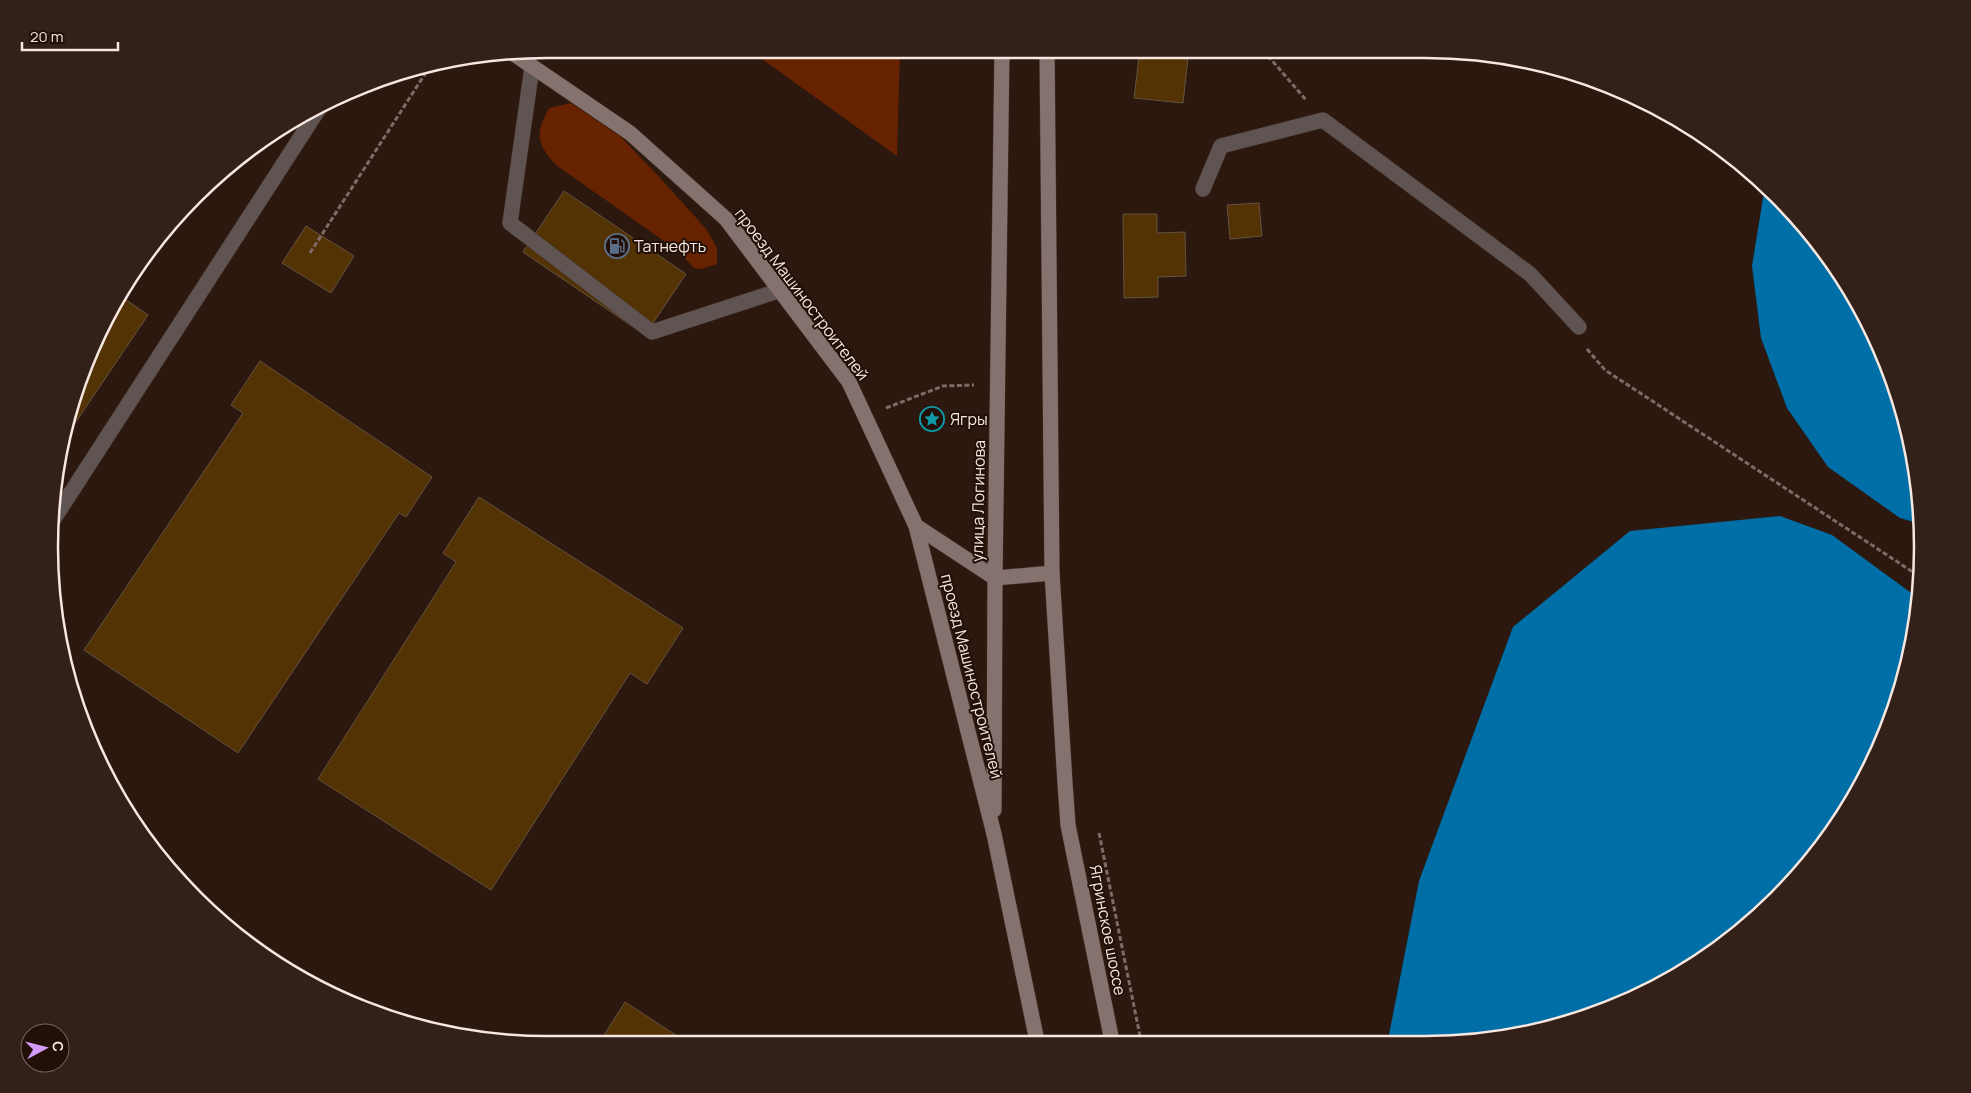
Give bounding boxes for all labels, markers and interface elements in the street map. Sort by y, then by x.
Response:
scale bar [22,20,119,52]
text: 20 m [30,26,63,47]
street label: проезд Машиностроителей [730,203,874,385]
fuel station icon: Татнефть [604,233,630,259]
place label: Татнефть [634,235,706,257]
place icon: Ягры [919,406,945,432]
place label: Ягры [950,408,988,430]
street label: улица Логинова [966,440,990,562]
street label: проезд Машиностроителей [936,571,1008,781]
street label: Ягринское шоссе [1085,863,1131,997]
north arrow [20,1023,70,1073]
text: С [48,1040,68,1053]

